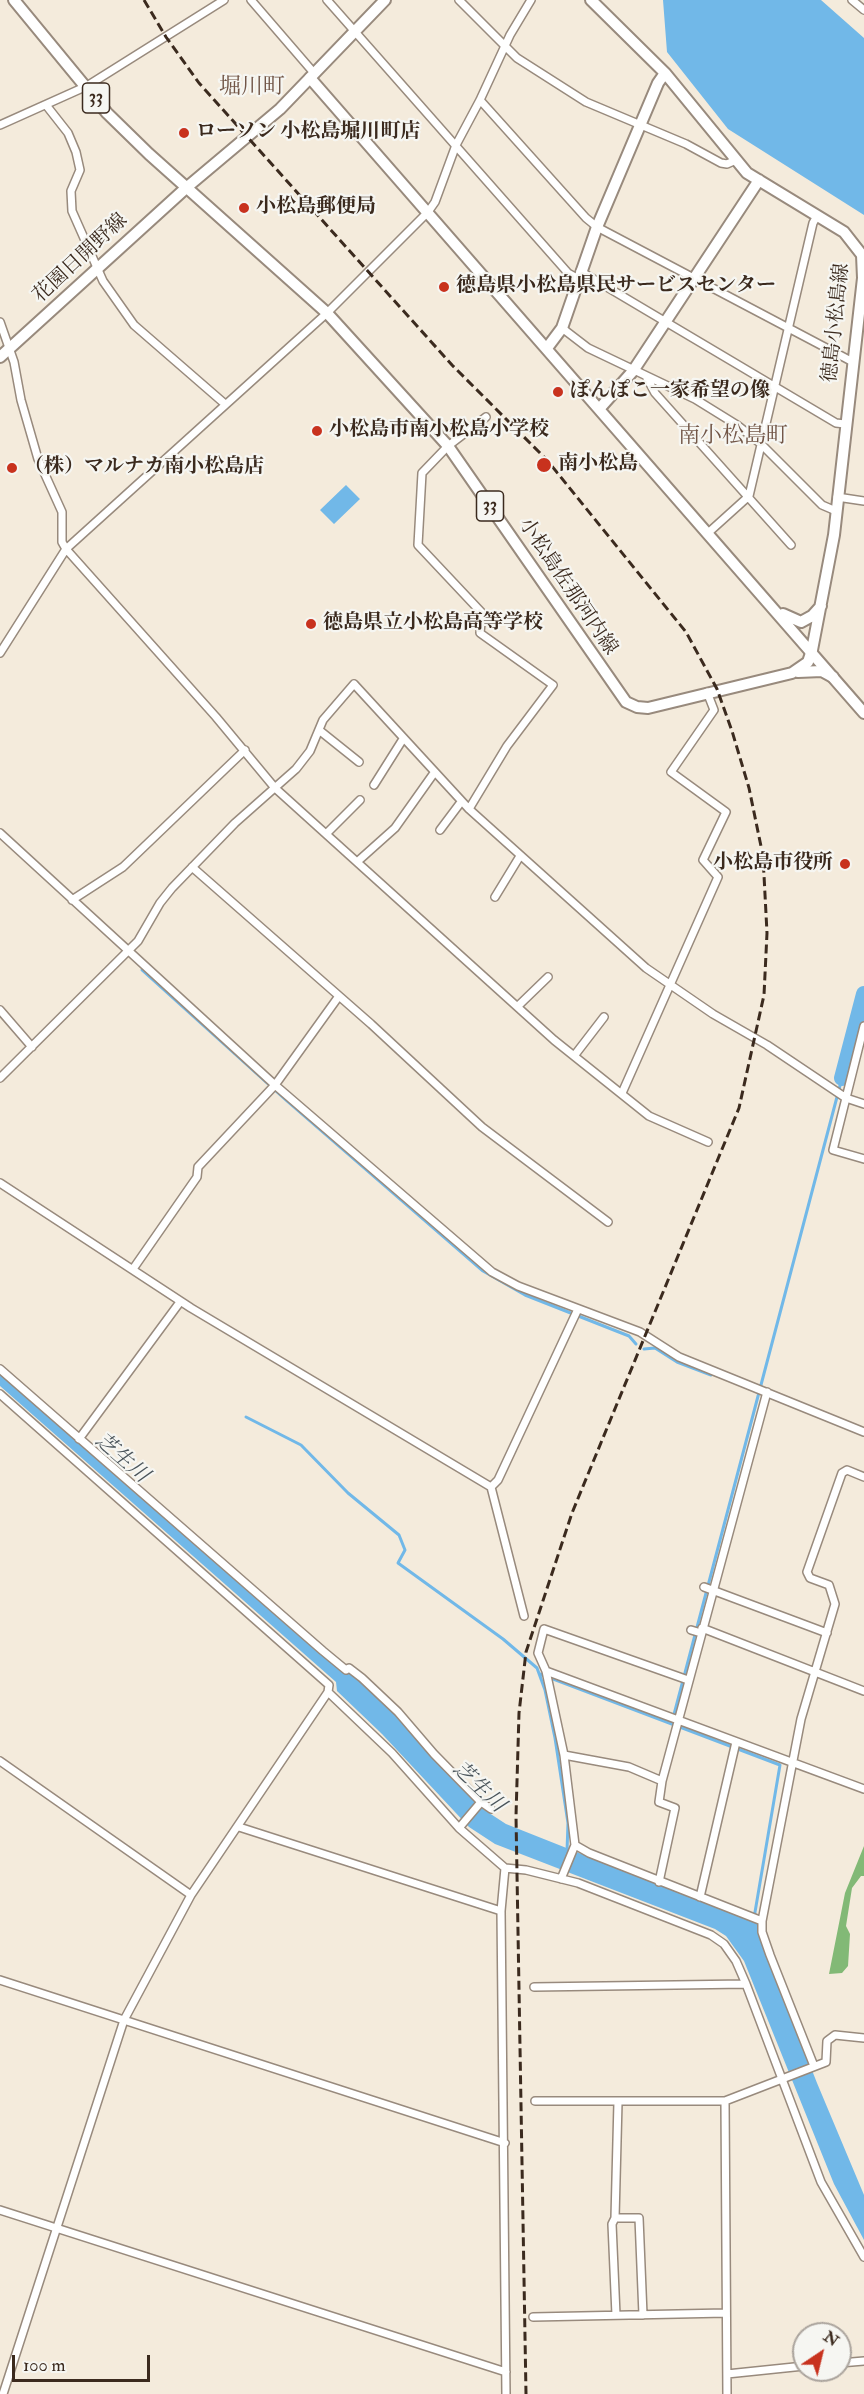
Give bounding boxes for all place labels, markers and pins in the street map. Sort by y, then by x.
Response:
place label: ローソン 小松島堀川町店 [196,121,420,145]
marker: ローソン 小松島堀川町店 [177,126,191,140]
place label: 小松島郵便局 [256,196,376,220]
marker: 小松島郵便局 [237,201,251,215]
place label: 徳島県小松島県民サービスセンター [456,275,776,299]
marker: 徳島県小松島県民サービスセンター [437,280,451,294]
place label: ぽんぽこ一家希望の像 [570,380,770,404]
marker: ぽんぽこ一家希望の像 [551,385,565,399]
place label: 小松島市南小松島小学校 [329,419,549,443]
marker: 小松島市南小松島小学校 [310,424,324,438]
place label: 南小松島 [558,453,638,477]
place label: （株）マルナカ南小松島店 [24,456,264,480]
marker: 南小松島 [535,456,553,474]
marker: （株）マルナカ南小松島店 [5,461,19,475]
place label: 徳島県立小松島高等学校 [323,612,543,636]
marker: 徳島県立小松島高等学校 [304,617,318,631]
place label: 小松島市役所 [713,852,833,876]
marker: 小松島市役所 [838,857,852,871]

